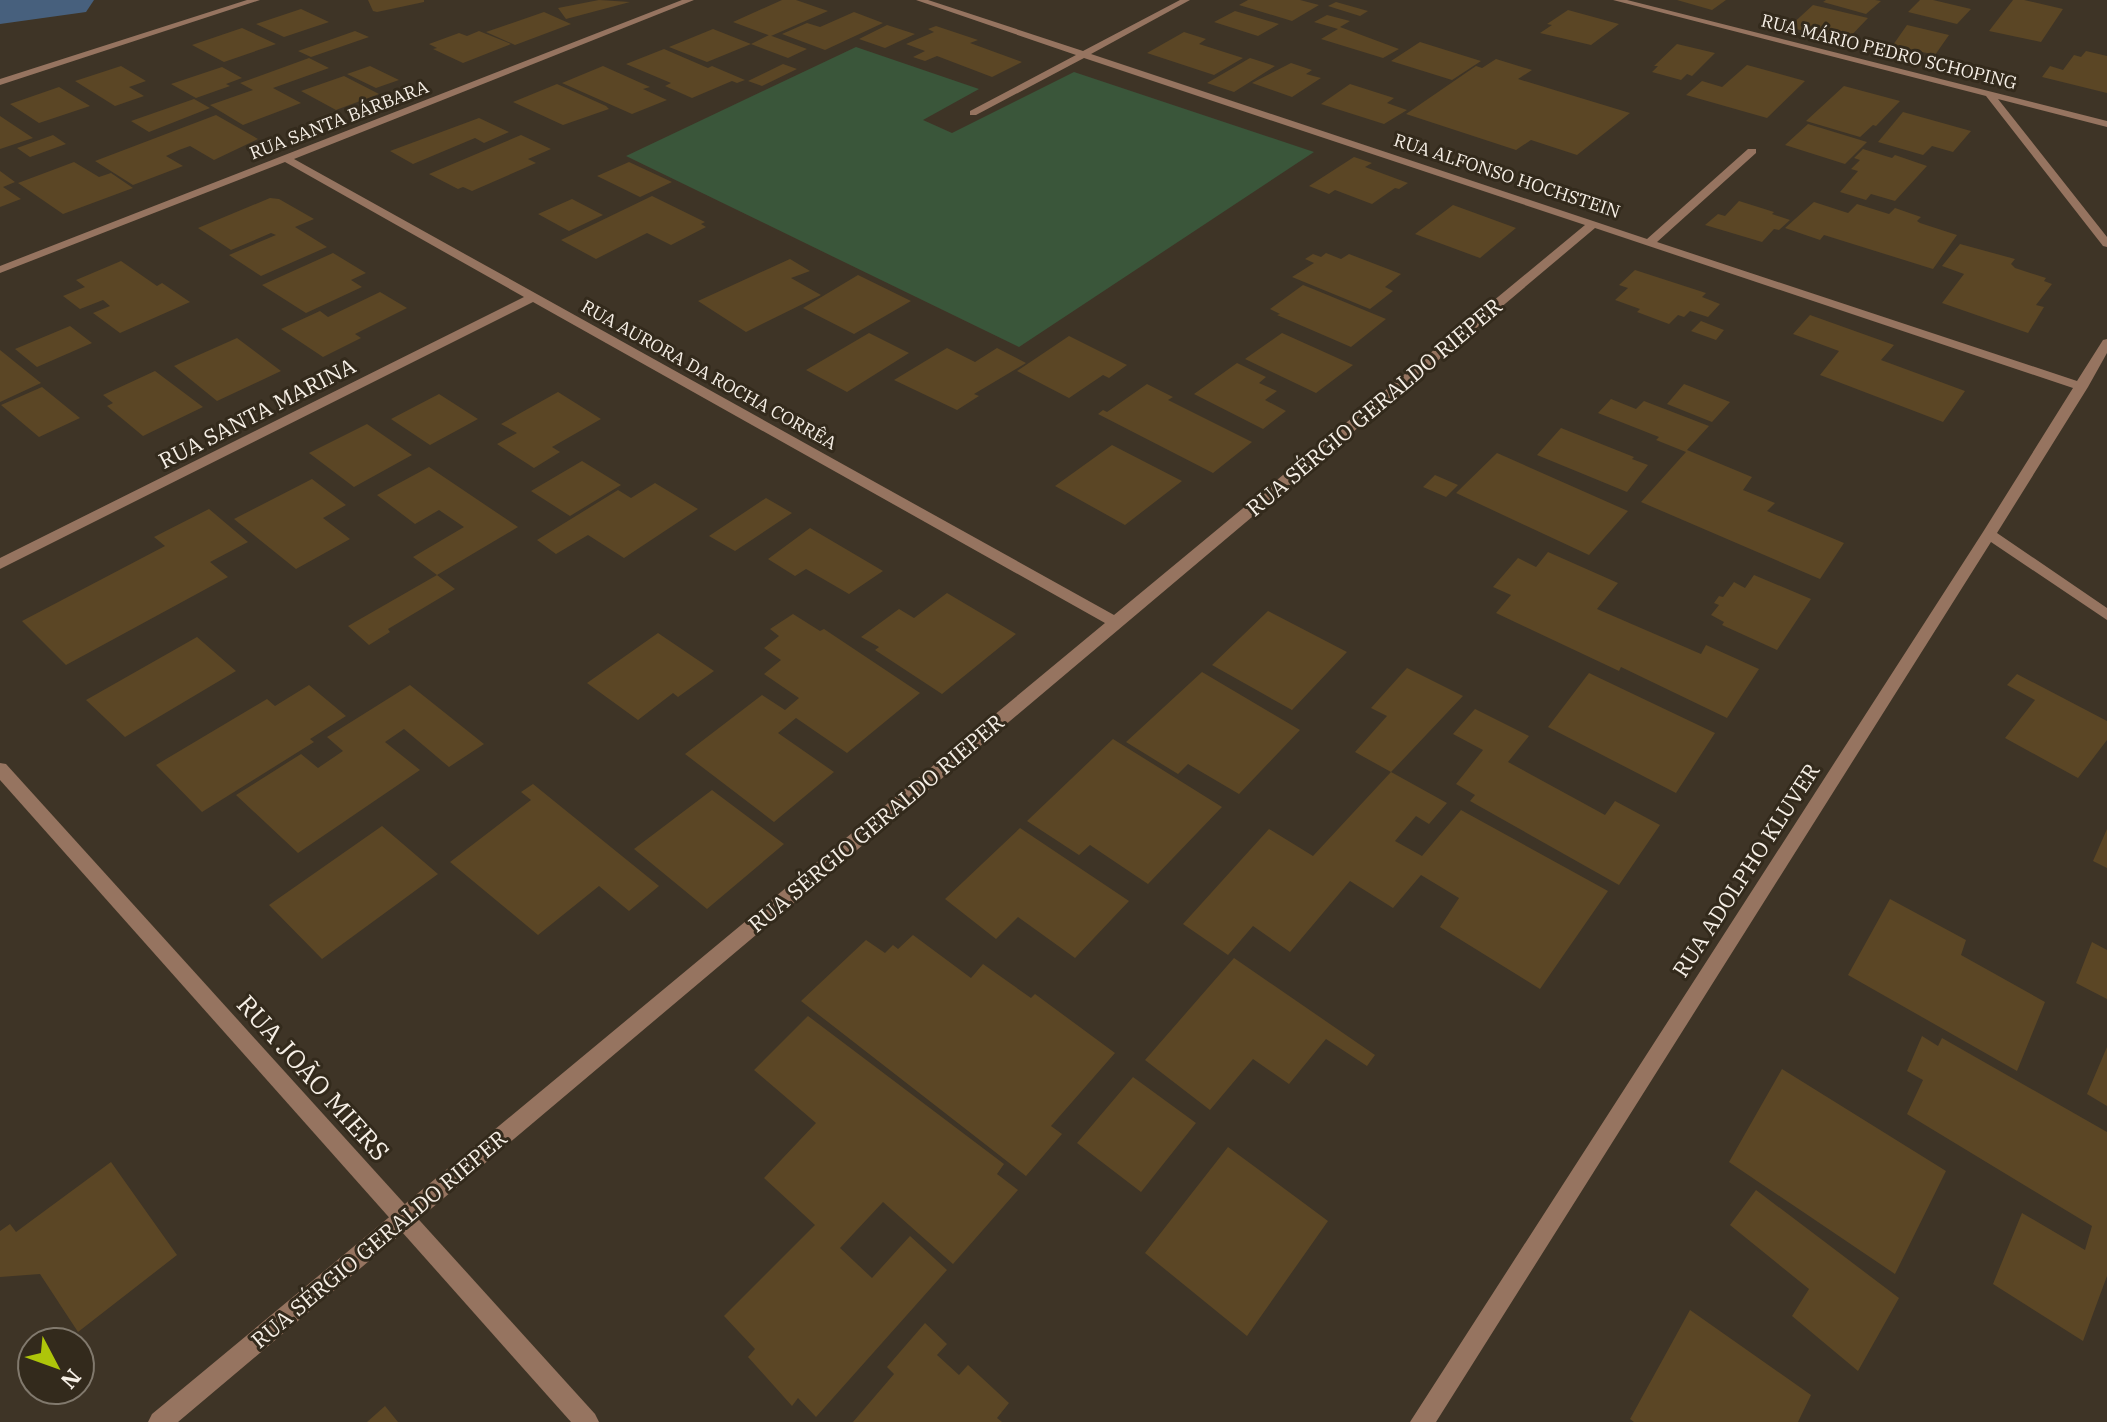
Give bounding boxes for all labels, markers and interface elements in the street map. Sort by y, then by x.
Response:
street label: RUA MÁRIO PEDRO SCHOPING [1759,9,2019,94]
street label: RUA SANTA BÁRBARA [246,75,432,164]
street label: RUA ALFONSO HOCHSTEIN [1391,128,1623,223]
street label: RUA SÉRGIO GERALDO RIEPER [1240,291,1508,522]
street label: RUA AURORA DA ROCHA CORRÊA [578,295,842,455]
street label: RUA SANTA MARINA [153,350,360,475]
street label: RUA SÉRGIO GERALDO RIEPER [742,707,1010,938]
street label: RUA ADOLPHO KLUVER [1666,757,1826,982]
street label: RUA JOÃO MIERS [230,987,397,1168]
street label: RUA SÉRGIO GERALDO RIEPER [245,1123,513,1354]
north arrow [16,1326,96,1406]
text: N [55,1363,88,1396]

